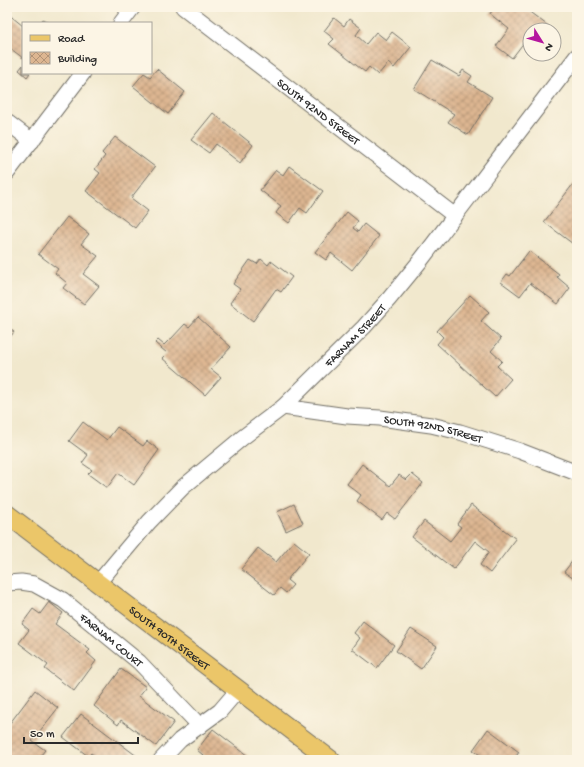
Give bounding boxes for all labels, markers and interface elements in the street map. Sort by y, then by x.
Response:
legend [22,22,152,74]
north arrow [522,22,562,62]
text: Road [58,33,85,47]
text: N [541,40,555,53]
text: Building [57,53,97,67]
street label: SOUTH 92ND STREET [273,77,363,150]
street label: FARNAM STREET [322,301,391,371]
street label: SOUTH 92ND STREET [383,414,485,448]
street label: SOUTH 90TH STREET [125,604,212,675]
street label: FARNAM COURT [75,611,146,672]
scale bar [24,719,138,745]
text: 50 m [30,728,55,742]

